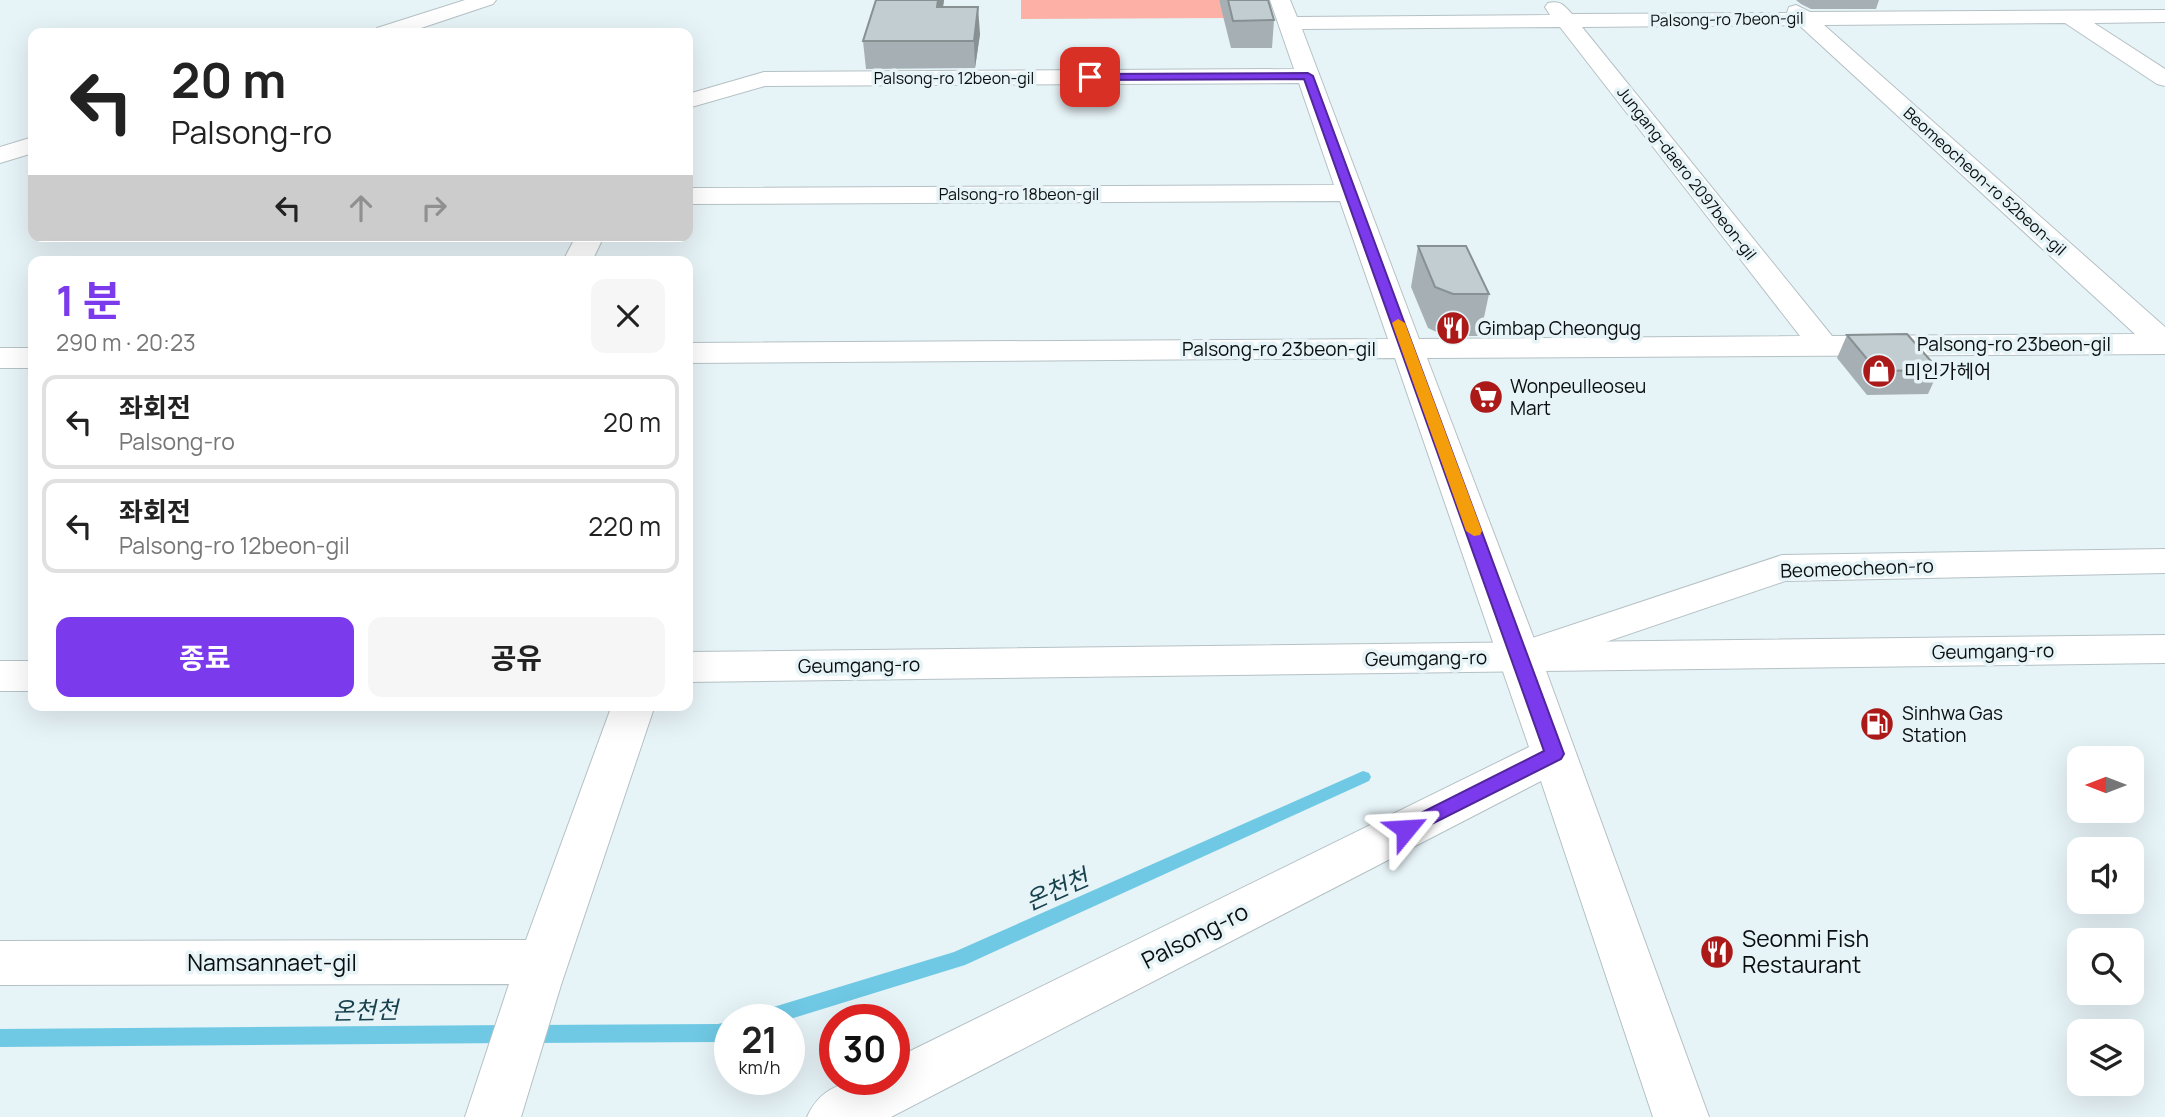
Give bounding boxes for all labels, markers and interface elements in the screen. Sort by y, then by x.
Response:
street label: Palsong-ro 7beon-gil [1650,7,1804,31]
text: 20 m [171,46,286,113]
pin [1060,47,1120,107]
icon: left [56,56,147,147]
icon: arrive [1071,58,1109,96]
street label: Palsong-ro 12beon-gil [874,67,1034,89]
street label: Jungang-daero 2097beon-gil [1612,82,1762,264]
street label: Beomeocheon-ro 52beon-gil [1899,102,2071,260]
text: Palsong-ro [171,110,332,154]
street label: Palsong-ro 18beon-gil [939,183,1099,205]
icon: left [269,189,307,227]
icon: ahead [342,189,380,227]
icon: right [415,189,453,227]
text: 1 분 [56,271,121,329]
button: close [591,279,665,353]
restaurant icon: Gimbap Cheongug [1434,309,1472,347]
place label: Gimbap Cheongug [1478,315,1641,341]
text: 290 m · 20:23 [56,326,196,358]
street label: Palsong-ro 23beon-gil [1917,331,2111,357]
street label: Palsong-ro 23beon-gil [1182,336,1376,362]
shop icon: 미인가헤어 [1860,352,1898,390]
place label: 미인가헤어 [1904,358,1991,384]
place label: Wonpeulleoseu Mart [1510,373,1646,421]
supermarket icon: Wonpeulleoseu Mart [1467,378,1505,416]
text: 좌회전 [119,389,191,425]
icon: left [60,403,98,441]
text: 20 m [603,404,661,440]
text: Palsong-ro [119,425,235,457]
text: 좌회전 [119,493,191,529]
icon: left [60,507,98,545]
text: 220 m [588,508,661,544]
text: Palsong-ro 12beon-gil [119,529,350,561]
street label: Beomeocheon-ro [1780,552,1934,584]
button: 종료 [56,617,354,697]
button: 공유 [368,617,665,697]
street label: Geumgang-ro [1932,637,2054,665]
street label: Geumgang-ro [1365,644,1487,672]
street label: Geumgang-ro [798,651,920,679]
place label: Sinhwa Gas Station [1902,700,2003,748]
fuel station icon: Sinhwa Gas Station [1858,705,1896,743]
north arrow [2067,746,2144,822]
map controls [2067,746,2144,1096]
position arrow [1369,792,1443,866]
button: sound [2067,837,2144,914]
water label: 온천천 [1019,859,1096,917]
street label: Palsong-ro [1136,895,1253,976]
place label: Seonmi Fish Restaurant [1742,922,1869,980]
button: search [2067,928,2144,1005]
restaurant icon: Seonmi Fish Restaurant [1698,933,1736,971]
street label: Namsannaet-gil [187,946,357,978]
water label: 온천천 [332,992,401,1027]
speed limit sign: 30 [819,1004,910,1095]
text: 21 [741,1016,778,1064]
button: layers [2067,1019,2144,1096]
text: km/h [739,1055,780,1079]

